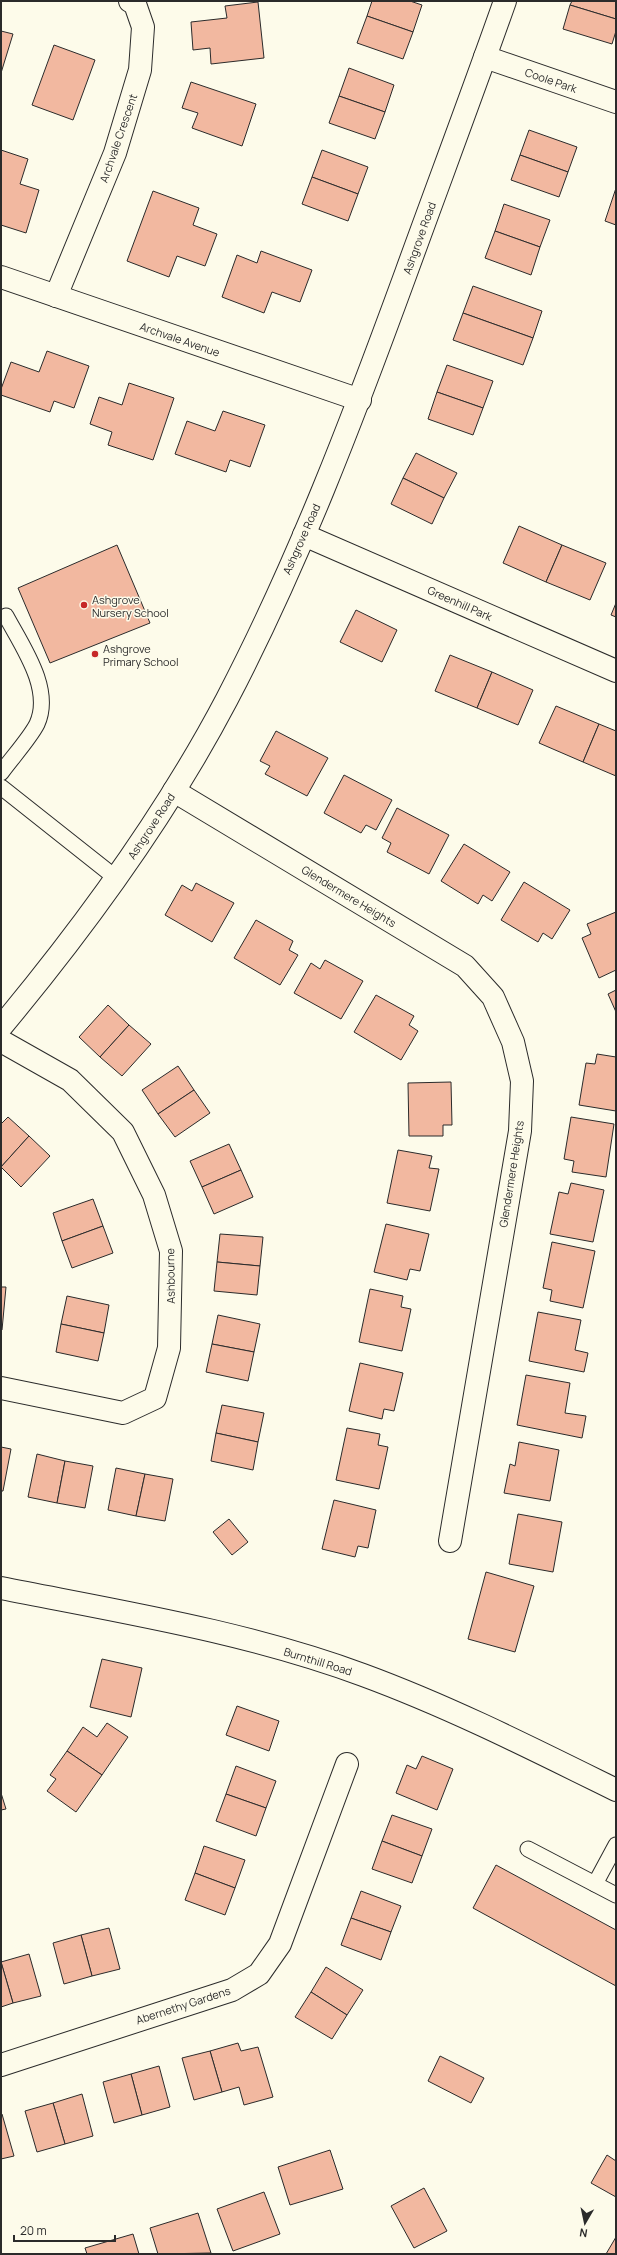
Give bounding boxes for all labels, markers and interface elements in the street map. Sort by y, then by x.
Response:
street label: Coole Park [523,64,579,96]
street label: Archvale Crescent [96,92,140,184]
street label: Ashgrove Road [399,200,439,276]
street label: Archvale Avenue [138,318,223,360]
street label: Ashgrove Road [279,501,323,577]
street label: Greenhill Park [425,582,495,624]
place label: Ashgrove Nursery School [92,592,169,620]
marker: Ashgrove Nursery School [79,600,89,610]
place label: Ashgrove Primary School [103,641,179,669]
marker: Ashgrove Primary School [90,649,100,659]
street label: Ashgrove Road [124,790,178,862]
street label: Glendermere Heights [299,862,399,930]
street label: Glendermere Heights [495,1119,527,1228]
street label: Ashbourne [162,1247,178,1304]
street label: Burnthill Road [282,1643,354,1679]
street label: Abernethy Gardens [134,1983,232,2027]
north arrow [565,2203,605,2243]
scale bar [14,2217,115,2243]
text: 20 m [20,2222,47,2239]
text: N [578,2225,588,2241]

